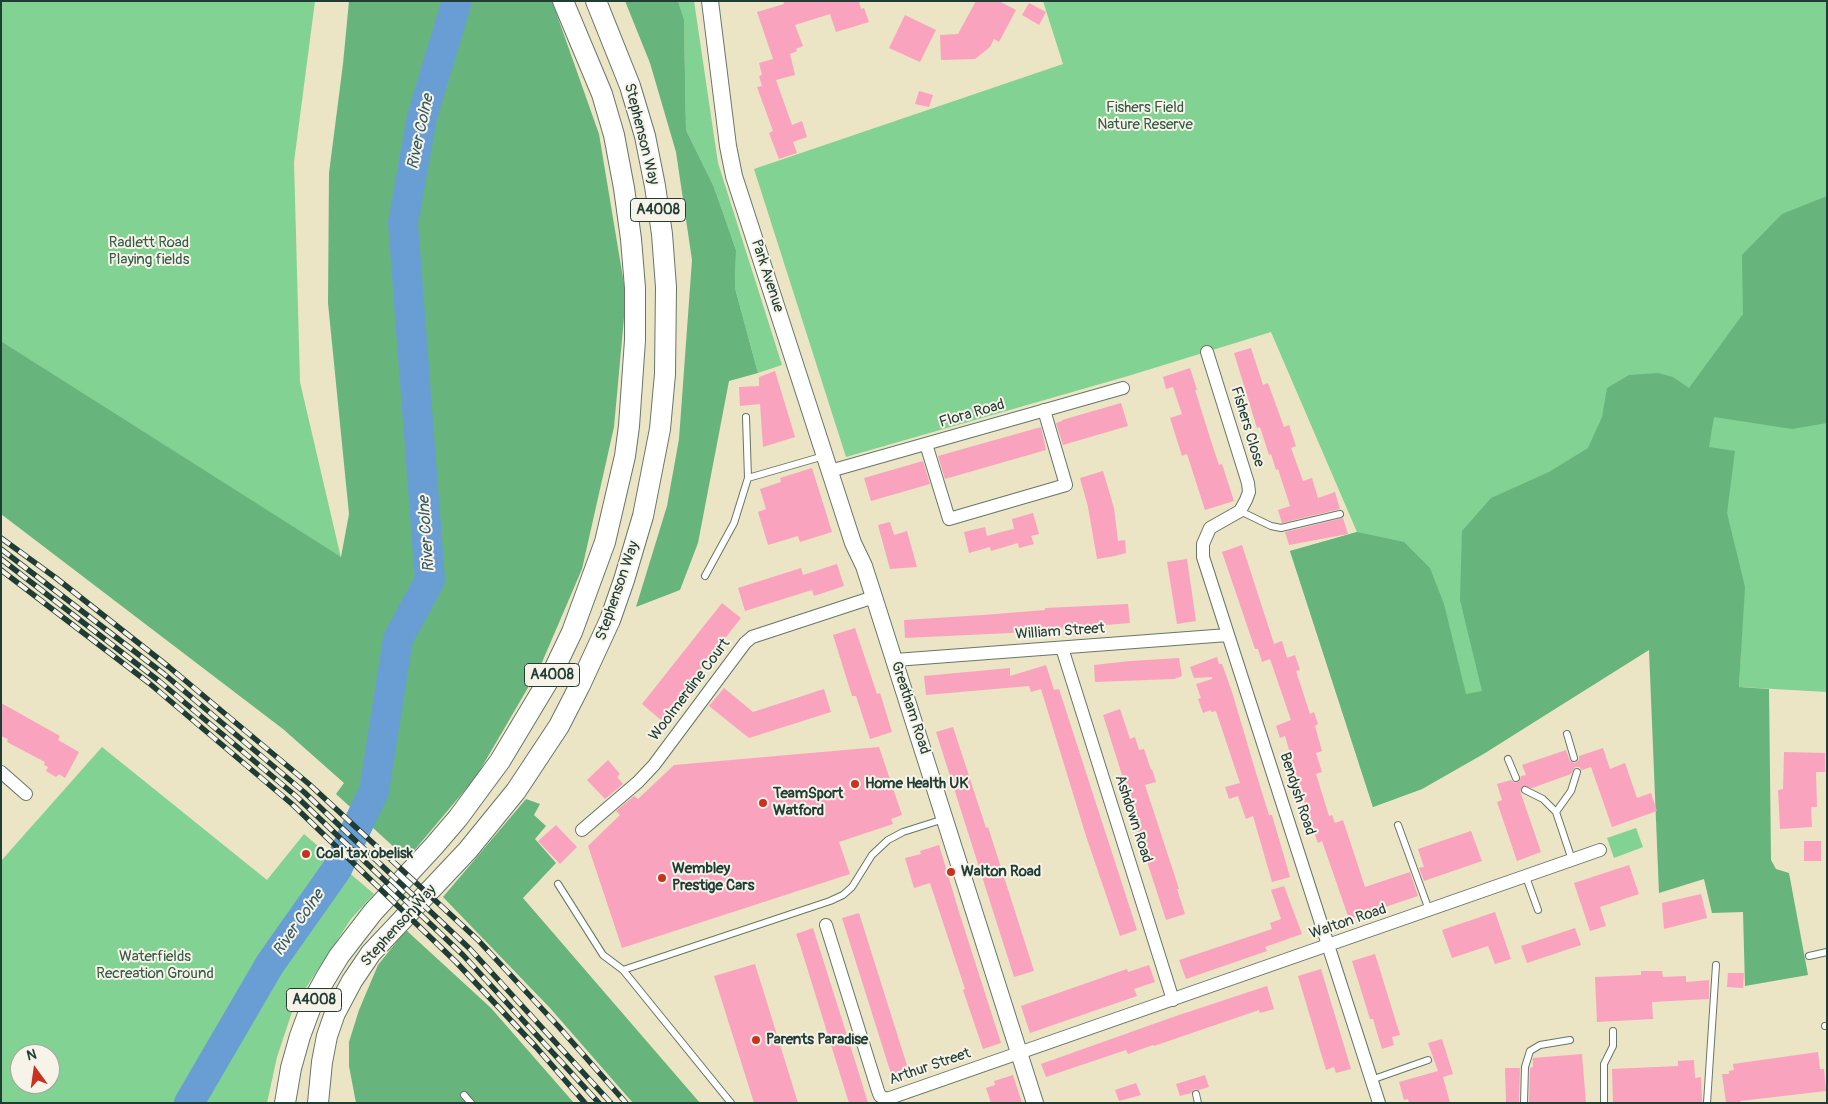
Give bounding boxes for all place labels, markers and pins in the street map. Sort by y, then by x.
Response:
place label: Home Health UK [865,775,968,793]
marker: Home Health UK [849,778,861,790]
place label: TeamSport Watford [773,785,843,820]
marker: TeamSport Watford [757,797,769,809]
place label: Coal tax obelisk [316,845,413,863]
marker: Coal tax obelisk [300,848,312,860]
place label: Wembley Prestige Cars [672,860,754,895]
place label: Walton Road [961,863,1041,881]
marker: Walton Road [945,866,957,878]
marker: Wembley Prestige Cars [656,872,668,884]
place label: Parents Paradise [766,1031,868,1049]
marker: Parents Paradise [750,1034,762,1046]

